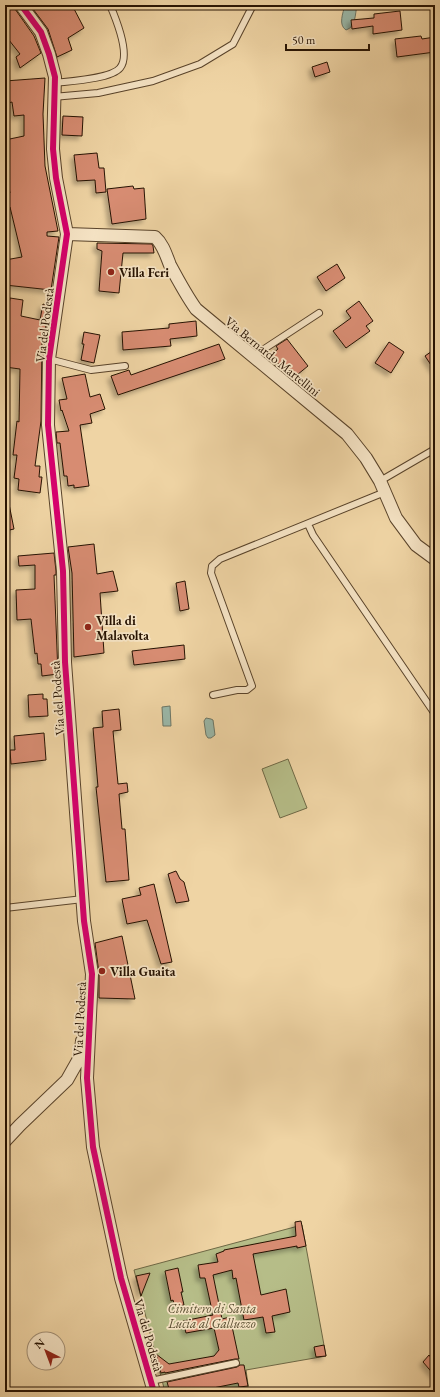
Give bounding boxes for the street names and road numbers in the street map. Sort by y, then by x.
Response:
street label: Via del Podestà [31,286,58,363]
street label: Via Bernardo Martellini [221,313,324,400]
street label: Via del Podestà [46,659,69,736]
street label: Via del Podestà [69,980,90,1057]
street label: Via del Podestà [130,1297,167,1374]

